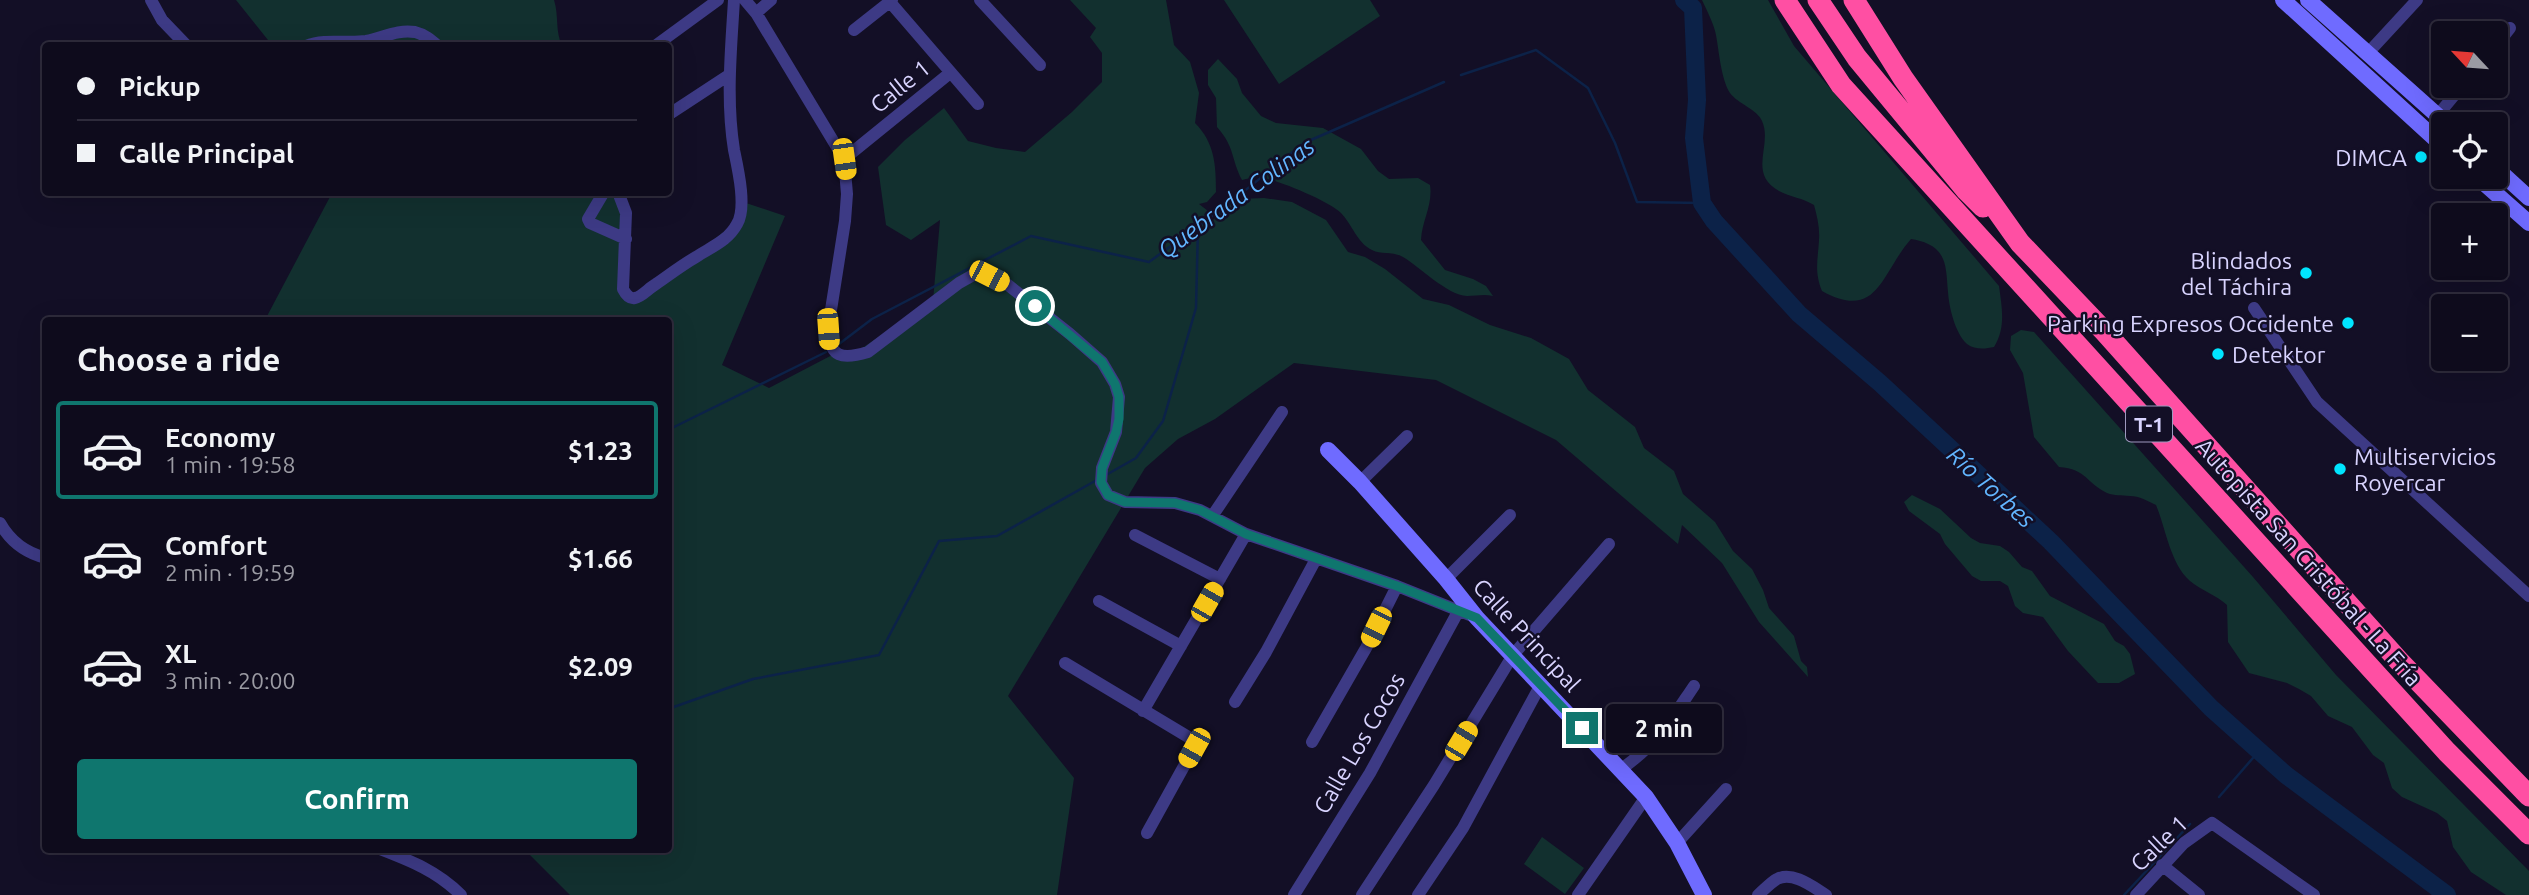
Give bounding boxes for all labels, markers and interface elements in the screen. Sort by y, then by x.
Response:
north arrow [2431,21,2508,98]
map controls [2431,21,2508,371]
street label: Calle 1 [865,55,935,117]
text: Pickup [119,72,201,101]
button: locate [2431,112,2508,189]
water label: Quebrada Colinas [1153,132,1320,265]
car [831,137,858,181]
text: Calle Principal [119,139,294,168]
place label: DIMCA [2335,145,2407,170]
marker: DIMCA [2413,149,2429,165]
button: + [2431,203,2508,280]
place label: Blindados del Táchira [2181,248,2292,299]
car [966,257,1013,295]
marker: Blindados del Táchira [2298,265,2314,281]
route start [1019,290,1051,322]
button: − [2431,294,2508,371]
car [817,307,840,351]
place label: Parking Expresos Occidente [2047,311,2334,336]
marker: Parking Expresos Occidente [2340,315,2356,331]
text: Choose a ride [77,341,280,377]
place label: Detektor [2232,342,2326,367]
marker: Detektor [2210,346,2226,362]
road number: T-1 [2126,406,2172,442]
icon: car [81,419,144,482]
text: Economy [165,423,275,452]
street label: Autopista San Cristóbal - La Fría [2191,433,2427,691]
text: $1.23 [568,436,633,465]
water label: Río Torbes [1942,441,2040,533]
place label: Multiservicios Royercar [2354,444,2496,495]
text: 1 min · 19:58 [165,452,296,477]
marker: Multiservicios Royercar [2332,461,2348,477]
icon: car [81,527,144,590]
text: Comfort [165,531,268,560]
text: $1.66 [568,544,633,573]
text: 2 min · 19:59 [165,560,296,585]
street label: Calle Principal [1468,574,1586,696]
car [1188,579,1227,625]
car [1358,604,1395,650]
icon: car [81,635,144,698]
text: XL [165,639,196,668]
text: $2.09 [568,652,633,681]
text: 3 min · 20:00 [165,668,296,693]
street label: Calle Los Cocos [1309,668,1409,818]
callout: 2 min [1606,704,1722,752]
route end [1566,712,1598,744]
text: 2 min [1635,716,1693,741]
car [1442,718,1481,764]
car [1175,725,1214,771]
button: Confirm [77,759,637,839]
street label: Calle 1 [2126,810,2192,876]

